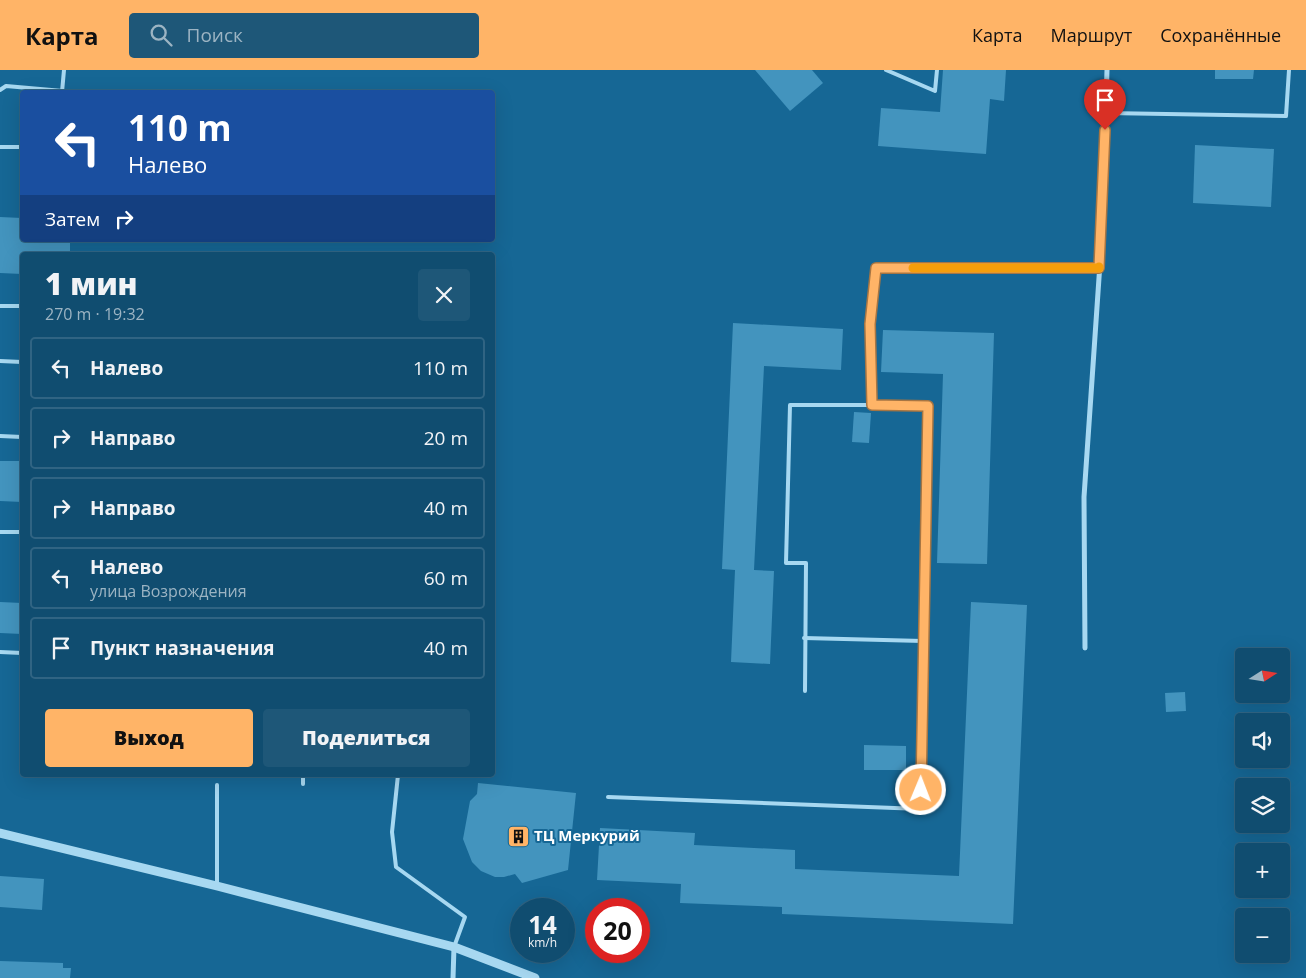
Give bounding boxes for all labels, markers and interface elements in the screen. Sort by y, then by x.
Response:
search box [129,13,479,58]
text: Карта [25,19,99,52]
icon: search [147,21,175,49]
text: Поиск [187,22,243,48]
text: Карта [972,23,1022,47]
text: Маршрут [1050,23,1132,47]
text: Сохранённые [1160,23,1281,47]
pin [1084,79,1126,130]
icon: arrive [1091,86,1119,114]
text: 110 m [128,104,232,151]
icon: left [45,110,110,175]
text: Налево [128,149,207,179]
icon: right [110,205,138,233]
text: Затем [45,206,100,232]
text: 1 мин [45,263,138,304]
button: close [418,269,470,321]
text: 270 m · 19:32 [45,303,145,325]
icon: left [47,354,75,382]
text: Налево [90,355,163,381]
text: 110 m [413,355,468,381]
icon: right [47,424,75,452]
text: Направо [90,425,176,451]
text: 20 m [424,425,468,451]
icon: right [47,494,75,522]
text: Направо [90,495,176,521]
text: 40 m [424,495,468,521]
text: Налево [90,554,163,580]
icon: left [47,564,75,592]
text: 60 m [424,565,468,591]
text: улица Возрождения [90,580,247,602]
icon: arrive [47,634,75,662]
text: Пункт назначения [90,635,275,661]
text: 40 m [424,635,468,661]
north arrow [1235,648,1290,702]
map controls [1235,648,1290,963]
button: Выход [45,709,253,767]
button: Поделиться [263,709,470,767]
button: sound [1235,713,1290,768]
position arrow [894,763,946,815]
button: layers [1235,778,1290,833]
building icon: ТЦ Меркурий [506,824,530,848]
place label: ТЦ Меркурий [534,825,640,845]
button: + [1235,843,1290,898]
speed limit sign: 20 [585,898,650,963]
text: 14 [528,907,557,941]
button: − [1235,908,1290,963]
text: km/h [528,934,557,951]

